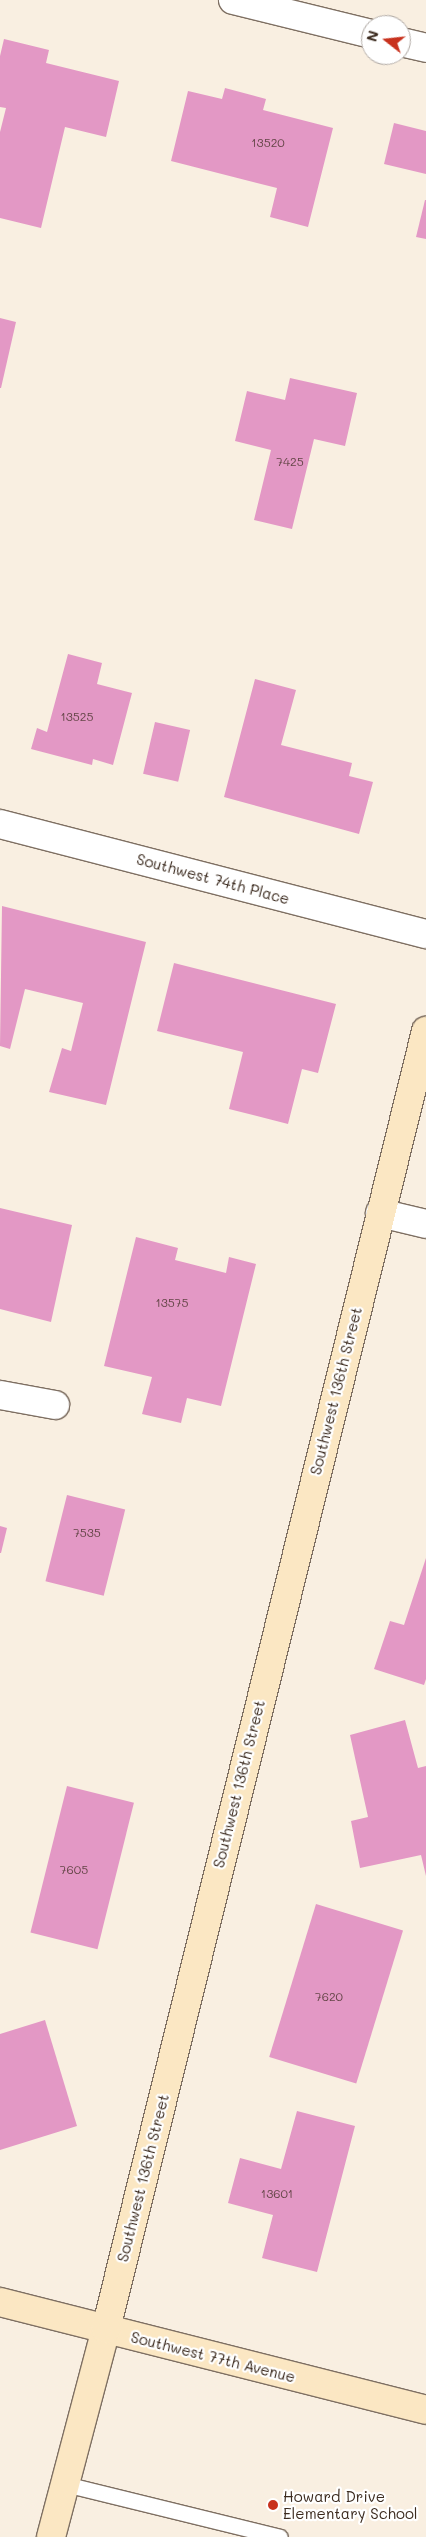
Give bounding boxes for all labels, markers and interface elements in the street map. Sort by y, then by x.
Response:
north arrow [361,15,411,65]
text: N [361,28,383,44]
house number: 13520 [251,136,285,150]
house number: 7425 [276,455,304,469]
house number: 13525 [60,710,94,724]
street label: Southwest 74th Place [135,850,291,908]
house number: 13575 [155,1296,189,1310]
street label: Southwest 136th Street [306,1305,366,1477]
house number: 7535 [73,1526,101,1540]
street label: Southwest 136th Street [209,1698,269,1870]
house number: 7605 [60,1863,88,1877]
house number: 7620 [315,1990,343,2004]
street label: Southwest 136th Street [113,2092,173,2264]
house number: 13601 [261,2187,293,2201]
street label: Southwest 77th Avenue [129,2328,297,2386]
place label: Howard Drive Elementary School [283,2487,418,2522]
marker: Howard Drive Elementary School [267,2499,279,2511]

